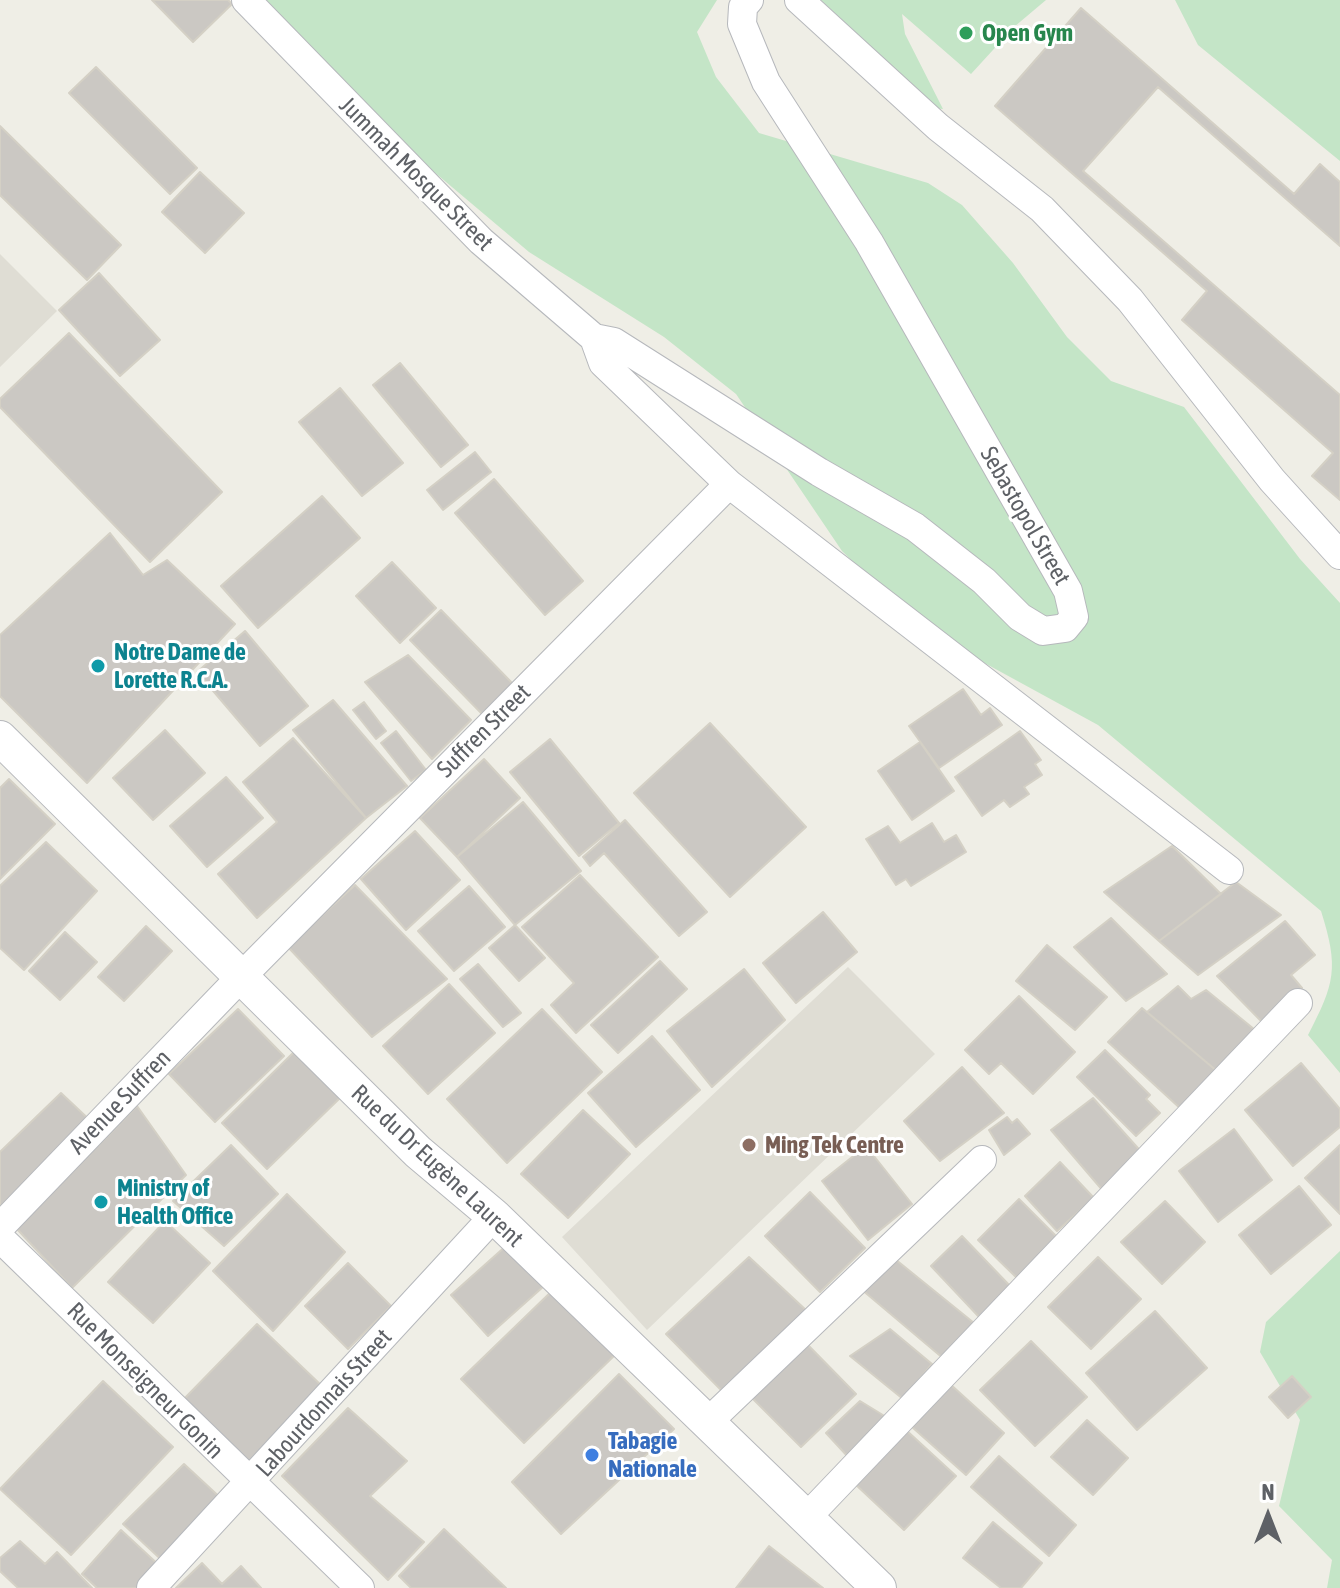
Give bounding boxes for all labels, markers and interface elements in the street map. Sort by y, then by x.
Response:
place label: Open Gym [982,19,1073,47]
marker: Open Gym [957,24,975,42]
street label: Jummah Mosque Street [333,91,499,257]
street label: Sebastopol Street [974,442,1076,590]
place label: Notre Dame de Lorette R.C.A. [114,638,246,694]
marker: Notre Dame de Lorette R.C.A. [89,657,107,675]
street label: Suffren Street [431,678,537,784]
street label: Avenue Suffren [63,1044,177,1160]
street label: Rue du Dr Eugène Laurent [345,1079,529,1253]
place label: Ming Tek Centre [765,1131,904,1159]
marker: Ming Tek Centre [740,1136,758,1154]
place label: Ministry of Health Office [117,1174,234,1230]
marker: Ministry of Health Office [92,1193,110,1211]
street label: Rue Monseigneur Gonin [61,1297,229,1465]
street label: Labourdonnais Street [250,1323,398,1483]
place label: Tabagie Nationale [608,1427,697,1483]
marker: Tabagie Nationale [583,1446,601,1464]
north arrow [1228,1476,1308,1556]
text: N [1262,1479,1274,1505]

